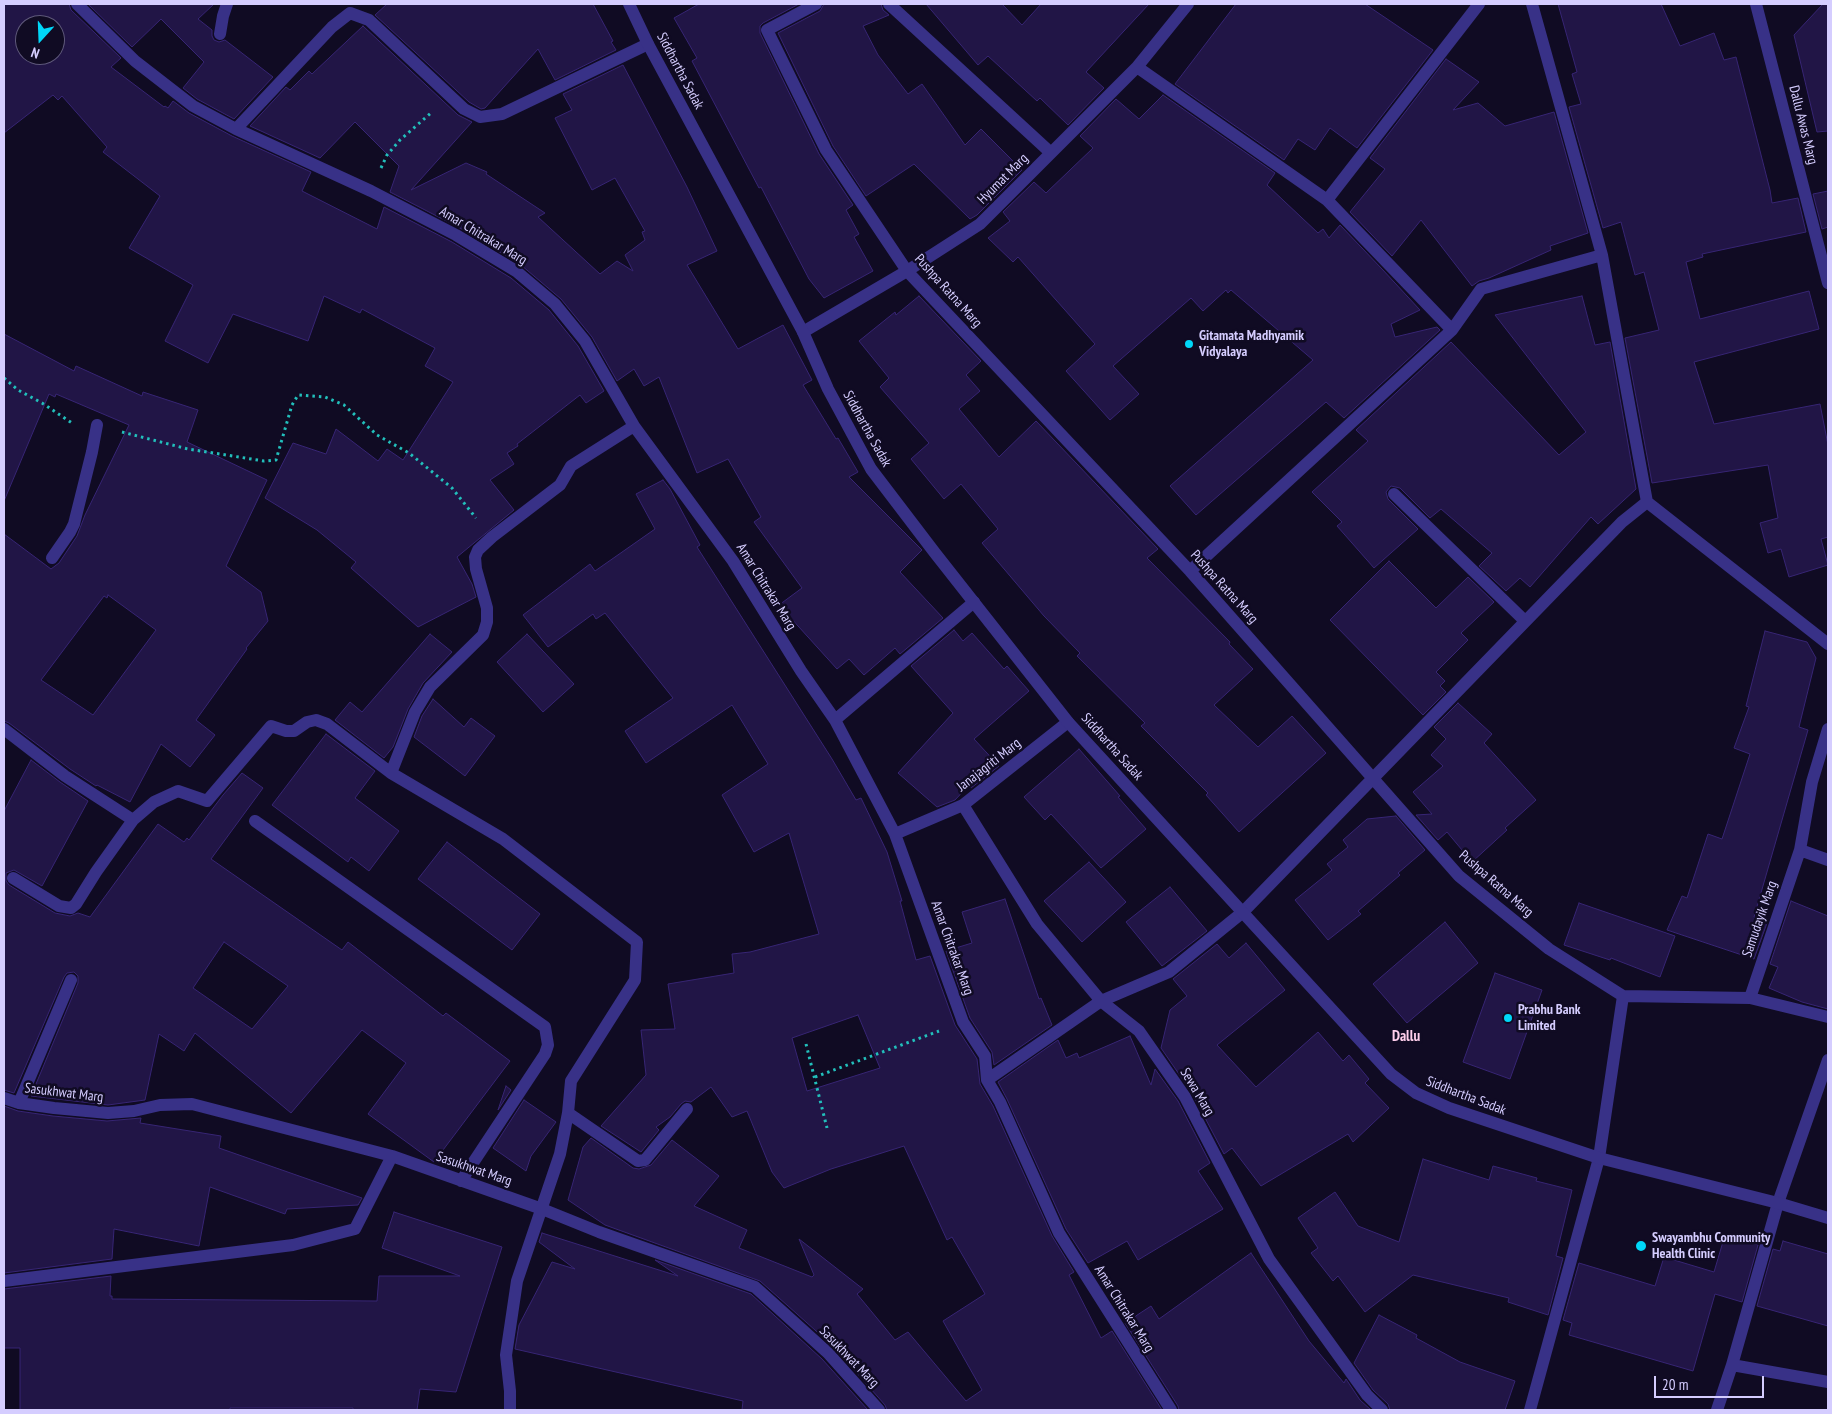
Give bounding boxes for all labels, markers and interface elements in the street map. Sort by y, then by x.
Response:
north arrow [15,15,65,65]
street label: Siddhartha Sadak [653,30,707,112]
text: N [29,43,42,63]
street label: Dallu Awas Marg [1785,84,1821,166]
street label: Hyumat Marg [974,150,1032,208]
street label: Amar Chitrakar Marg [436,203,530,269]
street label: Pushpa Ratna Marg [911,251,985,331]
place label: Gitamata Madhyamik Vidyalaya [1199,328,1304,361]
marker: Gitamata Madhyamik Vidyalaya [1183,338,1195,350]
street label: Siddhartha Sadak [839,388,895,470]
street label: Amar Chitrakar Marg [733,540,799,634]
street label: Pushpa Ratna Marg [1187,547,1261,627]
street label: Siddhartha Sadak [1078,710,1146,784]
street label: Janajagriti Marg [954,735,1024,795]
street label: Pushpa Ratna Marg [1455,847,1537,921]
street label: Samudayik Marg [1739,879,1781,959]
street label: Amar Chitrakar Marg [927,898,977,998]
place label: Prabhu Bank Limited [1518,1002,1581,1034]
marker: Prabhu Bank Limited [1502,1012,1514,1024]
district label: Dallu [1392,1028,1420,1046]
street label: Sewa Marg [1176,1065,1218,1119]
street label: Siddhartha Sadak [1424,1073,1508,1119]
street label: Sasukhwat Marg [24,1080,104,1106]
street label: Sasukhwat Marg [434,1148,514,1190]
place label: Swayambhu Community Health Clinic [1652,1230,1770,1262]
marker: Swayambhu Community Health Clinic [1634,1239,1648,1253]
street label: Amar Chitrakar Marg [1091,1262,1157,1356]
street label: Sasukhwat Marg [815,1323,883,1391]
scale bar [1657,1366,1767,1398]
text: 20 m [1662,1375,1688,1394]

